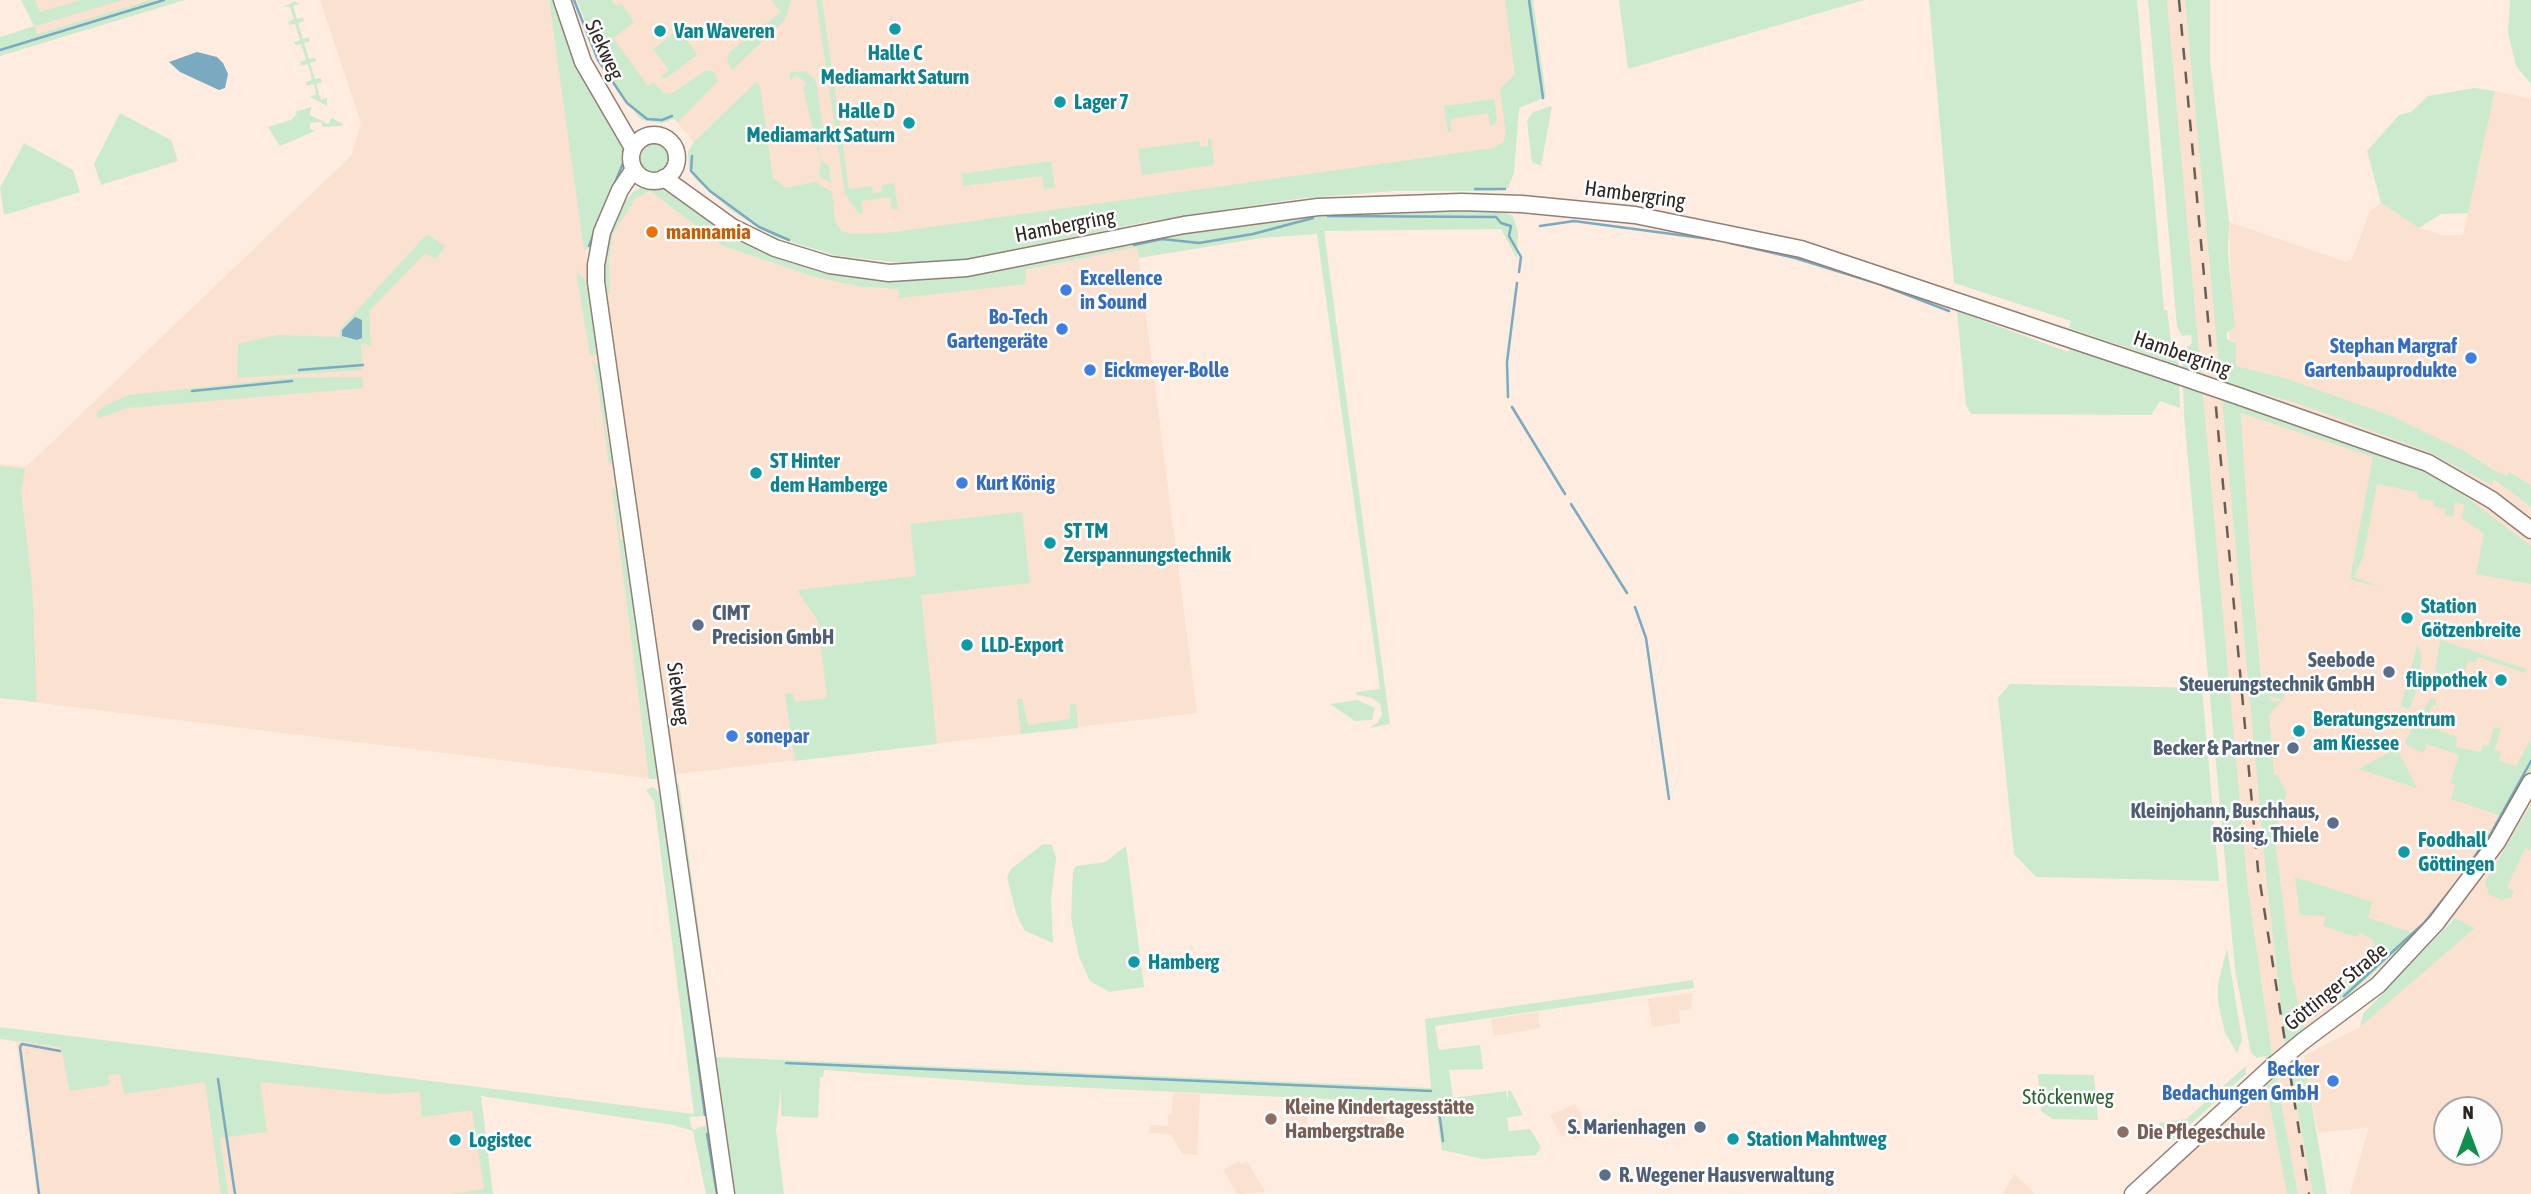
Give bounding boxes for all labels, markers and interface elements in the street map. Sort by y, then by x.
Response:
street label: Siekweg [579,16,629,84]
place label: Van Waveren [674,18,775,44]
marker: Halle C Mediamarkt Saturn [887,21,903,37]
marker: Van Waveren [652,23,668,39]
place label: Halle C Mediamarkt Saturn [821,40,969,90]
place label: Lager 7 [1074,89,1129,115]
marker: Lager 7 [1052,94,1068,110]
place label: Halle D Mediamarkt Saturn [747,98,895,148]
marker: Halle D Mediamarkt Saturn [901,115,917,131]
street label: Hambergring [1583,175,1687,215]
street label: Hambergring [1013,204,1117,248]
place label: mannamia [666,219,751,245]
marker: mannamia [644,224,660,240]
place label: Excellence in Sound [1080,265,1162,315]
marker: Excellence in Sound [1058,282,1074,298]
place label: Bo-Tech Gartengeräte [947,304,1048,354]
marker: Bo-Tech Gartengeräte [1054,321,1070,337]
street label: Hambergring [2130,326,2234,382]
place label: Stephan Margraf Gartenbauprodukte [2304,333,2457,383]
marker: Stephan Margraf Gartenbauprodukte [2463,350,2479,366]
place label: Eickmeyer-Bolle [1104,357,1229,383]
marker: Eickmeyer-Bolle [1082,362,1098,378]
place label: ST Hinter dem Hamberge [770,448,888,498]
marker: ST Hinter dem Hamberge [748,465,764,481]
place label: Kurt König [976,470,1055,496]
marker: Kurt König [954,475,970,491]
place label: ST TM Zerspannungstechnik [1064,518,1231,568]
marker: ST TM Zerspannungstechnik [1042,535,1058,551]
place label: Station Götzenbreite [2421,593,2521,643]
place label: CIMT Precision GmbH [712,600,834,650]
marker: Station Götzenbreite [2399,610,2415,626]
marker: CIMT Precision GmbH [690,617,706,633]
place label: LLD-Export [981,632,1064,658]
marker: LLD-Export [959,637,975,653]
place label: Seebode Steuerungstechnik GmbH [2179,647,2375,697]
street label: Siekweg [661,661,695,727]
marker: Seebode Steuerungstechnik GmbH [2381,664,2397,680]
place label: flippothek [2406,667,2487,693]
marker: flippothek [2493,672,2509,688]
place label: Beratungszentrum am Kiessee [2313,706,2455,756]
place label: sonepar [746,723,809,749]
marker: Beratungszentrum am Kiessee [2291,723,2307,739]
marker: sonepar [724,728,740,744]
place label: Becker & Partner [2153,735,2279,761]
marker: Becker & Partner [2285,740,2301,756]
place label: Kleinjohann, Buschhaus, Rösing, Thiele [2130,798,2319,848]
marker: Kleinjohann, Buschhaus, Rösing, Thiele [2325,815,2341,831]
place label: Foodhall Göttingen [2418,827,2494,877]
marker: Foodhall Göttingen [2396,844,2412,860]
street label: Göttinger Straße [2279,938,2393,1036]
place label: Hamberg [1148,949,1219,975]
marker: Hamberg [1126,954,1142,970]
place label: Becker Bedachungen GmbH [2162,1056,2319,1106]
marker: Becker Bedachungen GmbH [2325,1073,2341,1089]
park label: Stöckenweg [2022,1084,2114,1110]
place label: Kleine Kindertagesstätte Hambergstraße [1285,1094,1474,1144]
north arrow [2433,1096,2503,1166]
text: N [2462,1101,2474,1123]
marker: Kleine Kindertagesstätte Hambergstraße [1263,1111,1279,1127]
place label: S. Marienhagen [1568,1114,1686,1140]
marker: S. Marienhagen [1692,1119,1708,1135]
place label: Die Pflegeschule [2137,1119,2266,1145]
marker: Die Pflegeschule [2115,1124,2131,1140]
place label: Station Mahntweg [1747,1126,1887,1152]
place label: Logistec [469,1127,531,1153]
marker: Station Mahntweg [1725,1131,1741,1147]
marker: Logistec [447,1132,463,1148]
place label: R. Wegener Hausverwaltung [1619,1162,1834,1188]
marker: R. Wegener Hausverwaltung [1597,1167,1613,1183]

